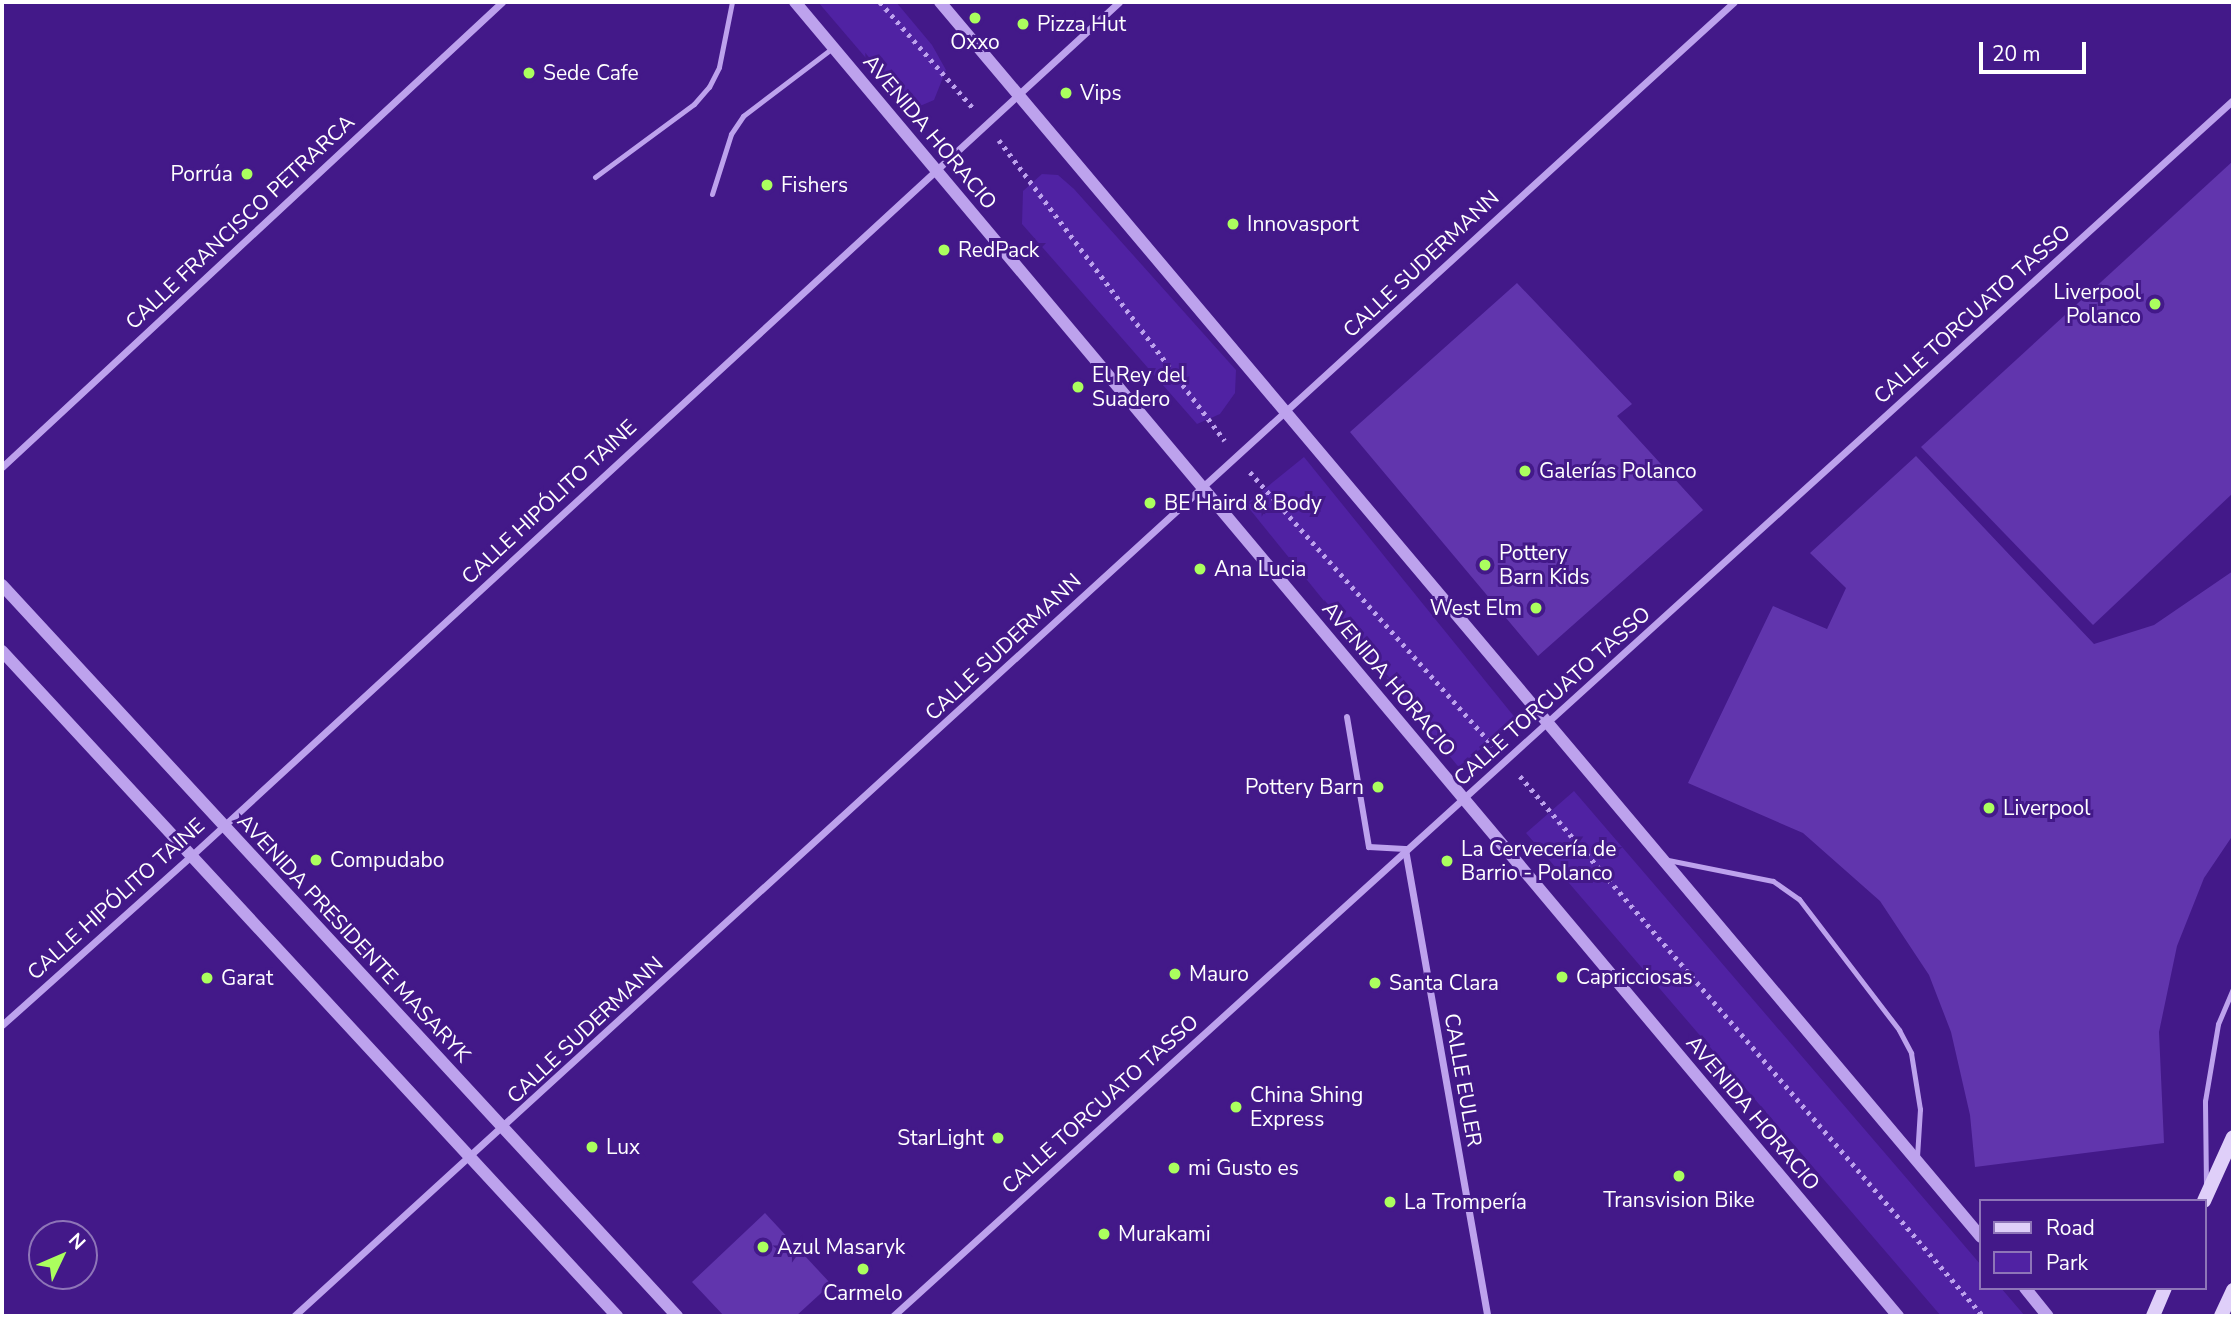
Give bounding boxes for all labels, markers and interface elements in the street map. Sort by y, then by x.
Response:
marker: Oxxo [967,10,983,26]
place label: Pizza Hut [1037,11,1126,37]
marker: Pizza Hut [1015,16,1031,32]
scale bar [1983,28,2090,72]
place label: Oxxo [950,29,1000,55]
text: 20 m [1992,40,2041,68]
street label: AVENIDA HORACIO [858,49,1002,215]
place label: Sede Cafe [543,60,639,86]
marker: Sede Cafe [521,65,537,81]
place label: Vips [1080,80,1122,106]
marker: Vips [1058,85,1074,101]
street label: CALLE FRANCISCO PETRARCA [120,109,360,335]
place label: Porrúa [171,161,233,187]
marker: Porrúa [239,166,255,182]
place label: Fishers [781,172,848,198]
marker: Fishers [759,177,775,193]
street label: CALLE SUDERMANN [1338,185,1504,343]
place label: Innovasport [1247,211,1359,237]
marker: Innovasport [1225,216,1241,232]
street label: CALLE TORCUATO TASSO [1869,219,2075,409]
place label: RedPack [958,237,1039,263]
marker: RedPack [936,242,952,258]
place label: Liverpool Polanco [2054,279,2141,329]
marker: Liverpool Polanco [2147,296,2163,312]
place label: El Rey del Suadero [1092,362,1187,412]
marker: El Rey del Suadero [1070,379,1086,395]
street label: CALLE HIPÓLITO TAINE [456,414,642,590]
place label: Galerías Polanco [1539,458,1697,484]
marker: Galerías Polanco [1517,463,1533,479]
place label: BE Haird & Body [1164,490,1322,516]
marker: BE Haird & Body [1142,495,1158,511]
place label: Pottery Barn Kids [1499,540,1590,590]
place label: Ana Lucia [1214,556,1306,582]
marker: Pottery Barn Kids [1477,557,1493,573]
marker: Ana Lucia [1192,561,1208,577]
street label: CALLE SUDERMANN [920,568,1086,726]
place label: West Elm [1430,595,1522,621]
street label: AVENIDA HORACIO [1317,596,1461,762]
marker: West Elm [1528,600,1544,616]
street label: CALLE TORCUATO TASSO [1449,601,1655,791]
place label: Pottery Barn [1245,774,1364,800]
marker: Pottery Barn [1370,779,1386,795]
place label: Liverpool [2003,795,2090,821]
marker: Liverpool [1981,800,1997,816]
street label: AVENIDA PRESIDENTE MASARYK [232,809,476,1067]
street label: CALLE HIPÓLITO TAINE [22,813,210,985]
place label: La Cervecería de Barrio - Polanco [1461,836,1616,886]
place label: Compudabo [330,847,444,873]
marker: Compudabo [308,852,324,868]
marker: La Cervecería de Barrio - Polanco [1439,853,1455,869]
street label: CALLE SUDERMANN [502,951,668,1109]
place label: Mauro [1189,961,1249,987]
place label: Capricciosas [1576,964,1693,990]
place label: Garat [221,965,273,991]
marker: Mauro [1167,966,1183,982]
marker: Capricciosas [1554,969,1570,985]
marker: Garat [199,970,215,986]
place label: Santa Clara [1389,970,1499,996]
marker: Santa Clara [1367,975,1383,991]
street label: CALLE TORCUATO TASSO [997,1009,1203,1199]
street label: CALLE EULER [1439,1011,1487,1149]
street label: AVENIDA HORACIO [1681,1030,1825,1196]
place label: China Shing Express [1250,1082,1363,1132]
marker: China Shing Express [1228,1099,1244,1115]
place label: StarLight [897,1125,984,1151]
marker: StarLight [990,1130,1006,1146]
place label: Lux [606,1134,640,1160]
marker: Lux [584,1139,600,1155]
place label: mi Gusto es [1188,1155,1299,1181]
marker: mi Gusto es [1166,1160,1182,1176]
marker: Transvision Bike [1671,1168,1687,1184]
place label: Transvision Bike [1603,1187,1755,1213]
place label: La Trompería [1404,1189,1527,1215]
marker: La Trompería [1382,1194,1398,1210]
legend [1980,1199,2207,1290]
text: Road [2046,1214,2095,1242]
north arrow [28,1220,98,1290]
place label: Murakami [1118,1221,1211,1247]
marker: Murakami [1096,1226,1112,1242]
text: N [62,1228,91,1256]
place label: Azul Masaryk [777,1234,905,1260]
marker: Azul Masaryk [755,1239,771,1255]
text: Park [2046,1249,2088,1277]
marker: Carmelo [855,1261,871,1277]
place label: Carmelo [823,1280,903,1306]

